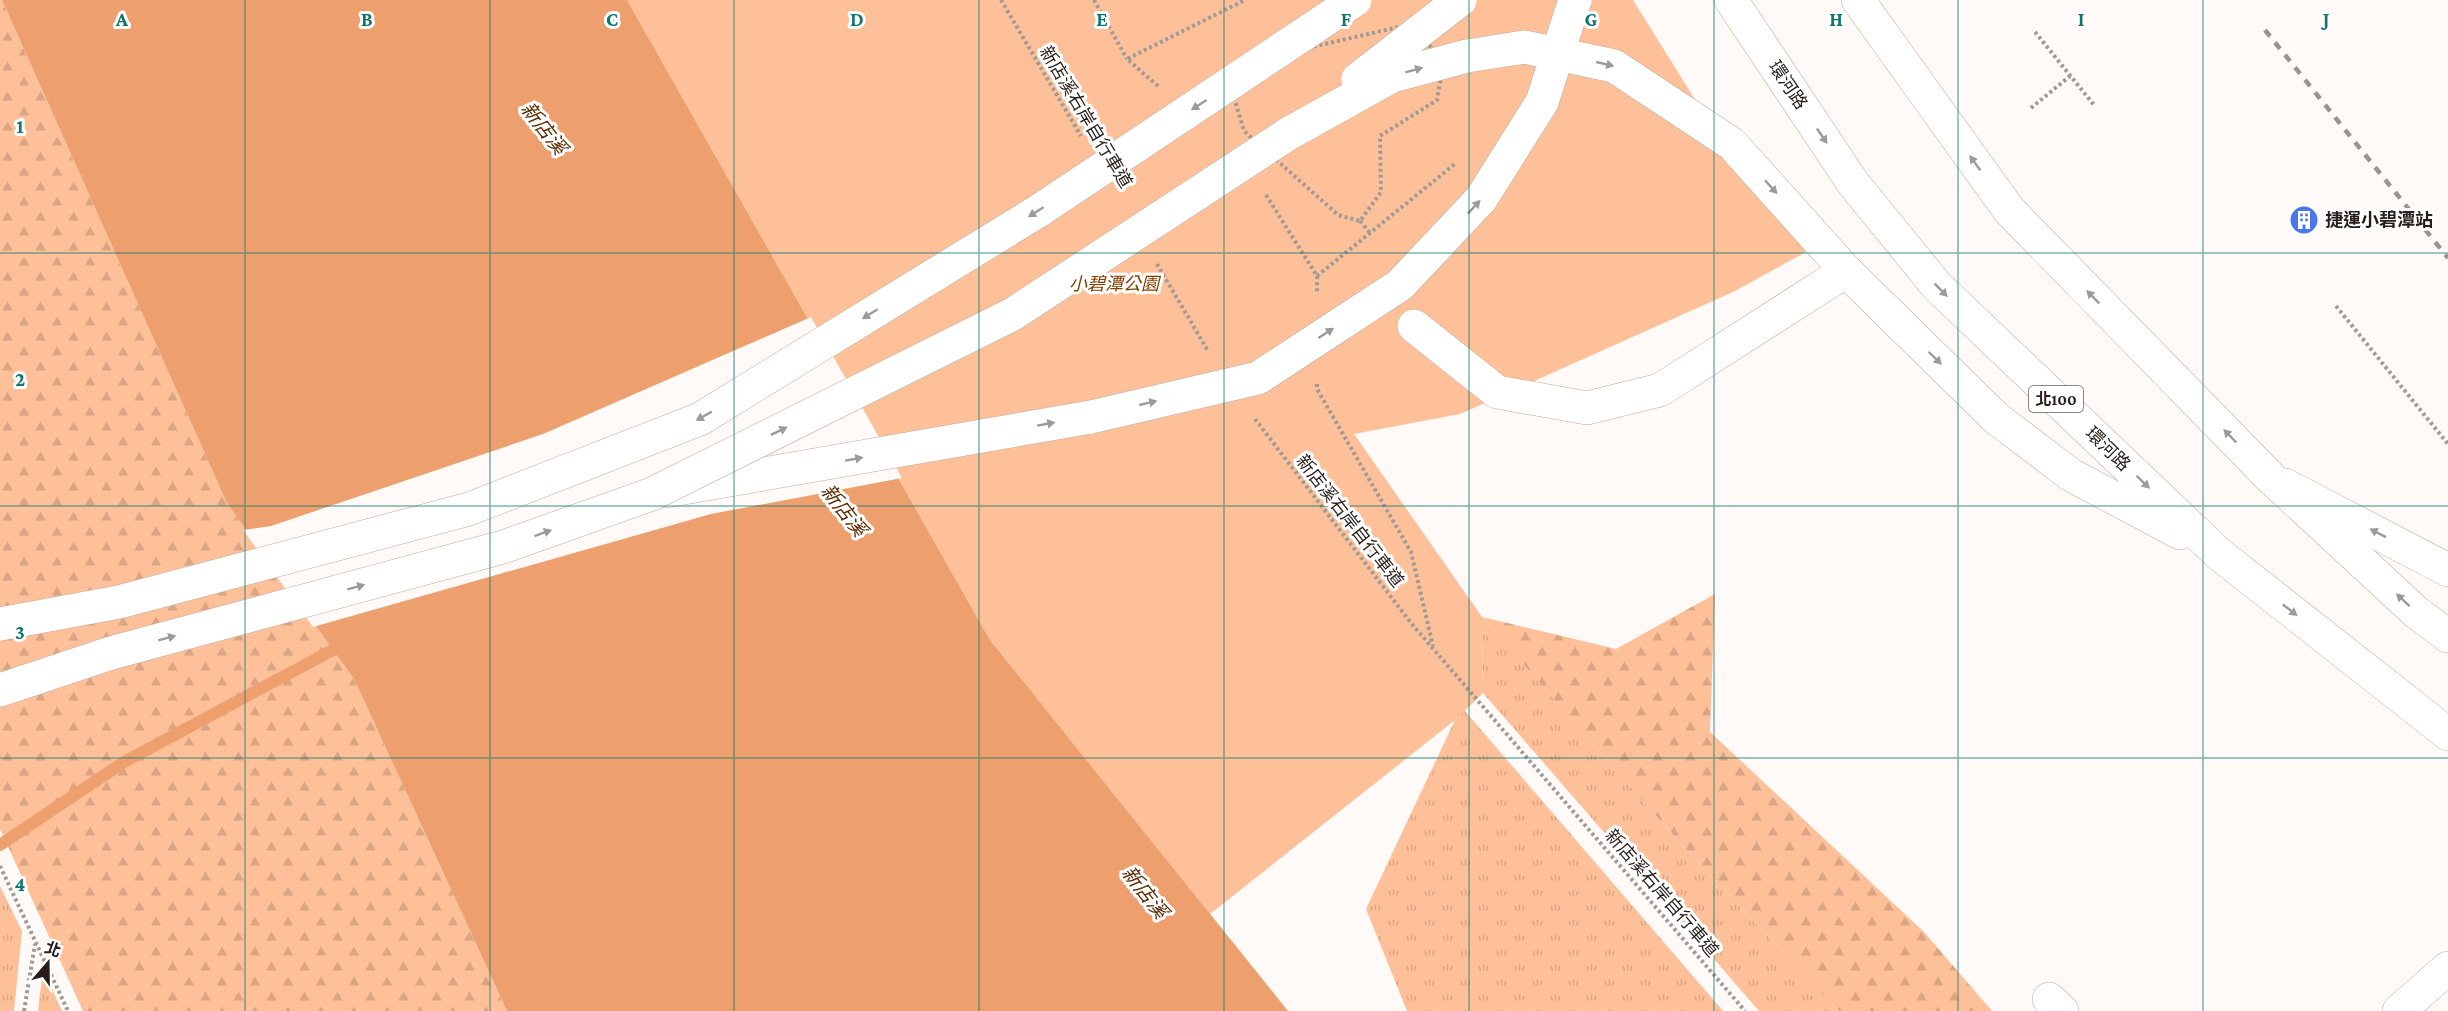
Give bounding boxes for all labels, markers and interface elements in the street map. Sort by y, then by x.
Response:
text: A [115,8,129,30]
text: B [361,8,373,30]
text: C [606,8,618,30]
text: D [850,8,864,30]
text: E [1096,8,1108,30]
text: F [1341,8,1352,30]
text: G [1585,8,1598,30]
text: H [1829,8,1843,30]
text: I [2078,8,2085,30]
text: J [2321,8,2330,30]
street label: 新店溪右岸自行車道 [1036,42,1136,192]
street label: 環河路 [1765,57,1811,113]
one-way arrow [1596,60,1614,70]
one-way arrow [1405,65,1423,74]
water label: 新店溪 [517,98,573,161]
one-way arrow [1191,99,1207,110]
text: 1 [16,115,24,137]
one-way arrow [1816,128,1827,144]
one-way arrow [1969,155,1981,170]
one-way arrow [1764,180,1778,195]
one-way arrow [1466,201,1480,215]
building icon: 捷運小碧潭站 [2288,204,2320,236]
one-way arrow [1028,207,1044,218]
place label: 捷運小碧潭站 [2325,210,2433,230]
park label: 小碧潭公園 [1069,274,1162,294]
one-way arrow [1934,282,1948,297]
one-way arrow [2087,290,2101,304]
one-way arrow [862,309,878,320]
one-way arrow [1318,327,1334,339]
one-way arrow [1927,351,1941,365]
text: 2 [15,368,25,390]
road number: 北100 [2029,386,2083,412]
one-way arrow [1138,398,1157,408]
one-way arrow [695,411,712,421]
one-way arrow [1037,420,1056,429]
street label: 環河路 [2082,423,2134,475]
one-way arrow [770,426,788,436]
one-way arrow [2223,429,2237,443]
street label: 新店溪右岸自行車道 [1292,451,1408,591]
one-way arrow [845,454,864,463]
one-way arrow [2135,475,2150,488]
water label: 新店溪 [817,480,873,543]
one-way arrow [534,528,552,538]
one-way arrow [2369,528,2387,538]
one-way arrow [346,582,365,592]
one-way arrow [2396,593,2410,607]
one-way arrow [2282,604,2298,617]
text: 3 [15,621,25,643]
one-way arrow [158,633,176,642]
street label: 新店溪右岸自行車道 [1601,825,1723,961]
water label: 新店溪 [1118,862,1174,925]
text: 4 [15,873,26,895]
north arrow [18,933,78,993]
text: 北 [43,939,63,960]

